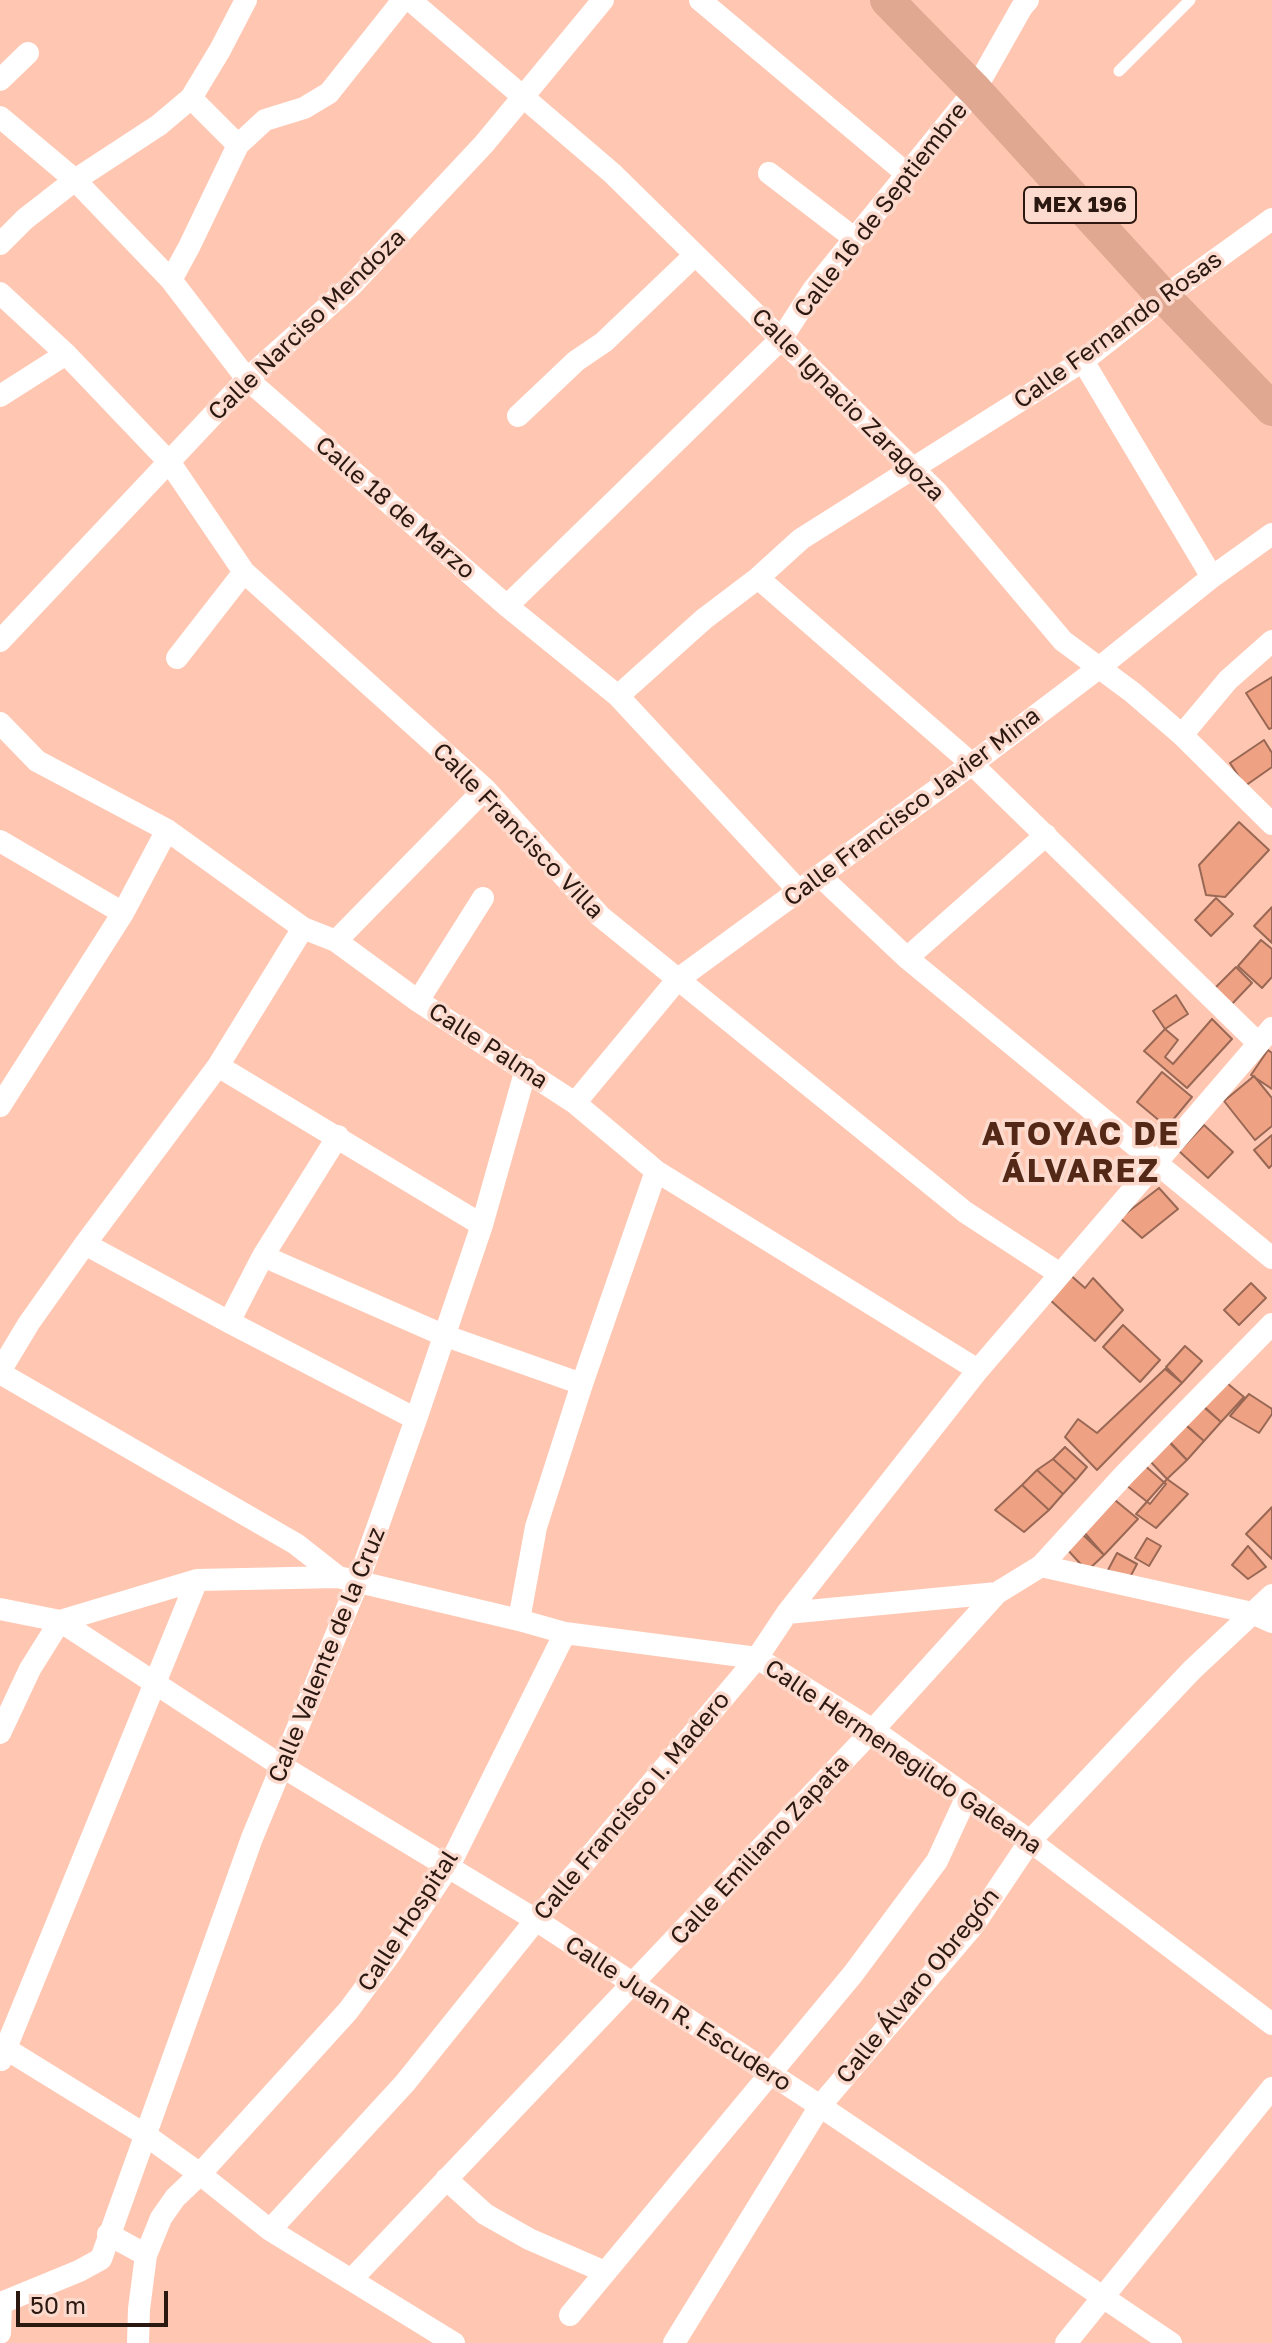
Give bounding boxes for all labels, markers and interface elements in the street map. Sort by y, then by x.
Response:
street label: Calle 16 de Septiembre [788,97,974,323]
road number: MEX 196 [1024,187,1136,223]
street label: Calle Narciso Mendoza [202,223,412,427]
street label: Calle Fernando Rosas [1008,245,1228,415]
street label: Calle Ignacio Zaragoza [746,303,950,507]
street label: Calle 18 de Marzo [309,431,481,585]
street label: Calle Francisco Javier Mina [778,701,1046,913]
street label: Calle Francisco Villa [426,737,610,925]
street label: Calle Palma [423,997,553,1095]
district label: ATOYAC DE ÁLVAREZ [982,1116,1180,1191]
street label: Calle Valente de la Cruz [263,1523,391,1787]
street label: Calle Hermenegildo Galeana [759,1653,1047,1861]
street label: Calle Francisco I. Madero [528,1686,736,1926]
street label: Calle Emiliano Zapata [664,1749,856,1951]
street label: Calle Hospital [352,1845,464,1997]
street label: Calle Álvaro Obregón [830,1883,1006,2089]
street label: Calle Juan R. Escudero [560,1930,796,2098]
scale bar [20,2275,172,2325]
text: 50 m [30,2290,86,2319]

